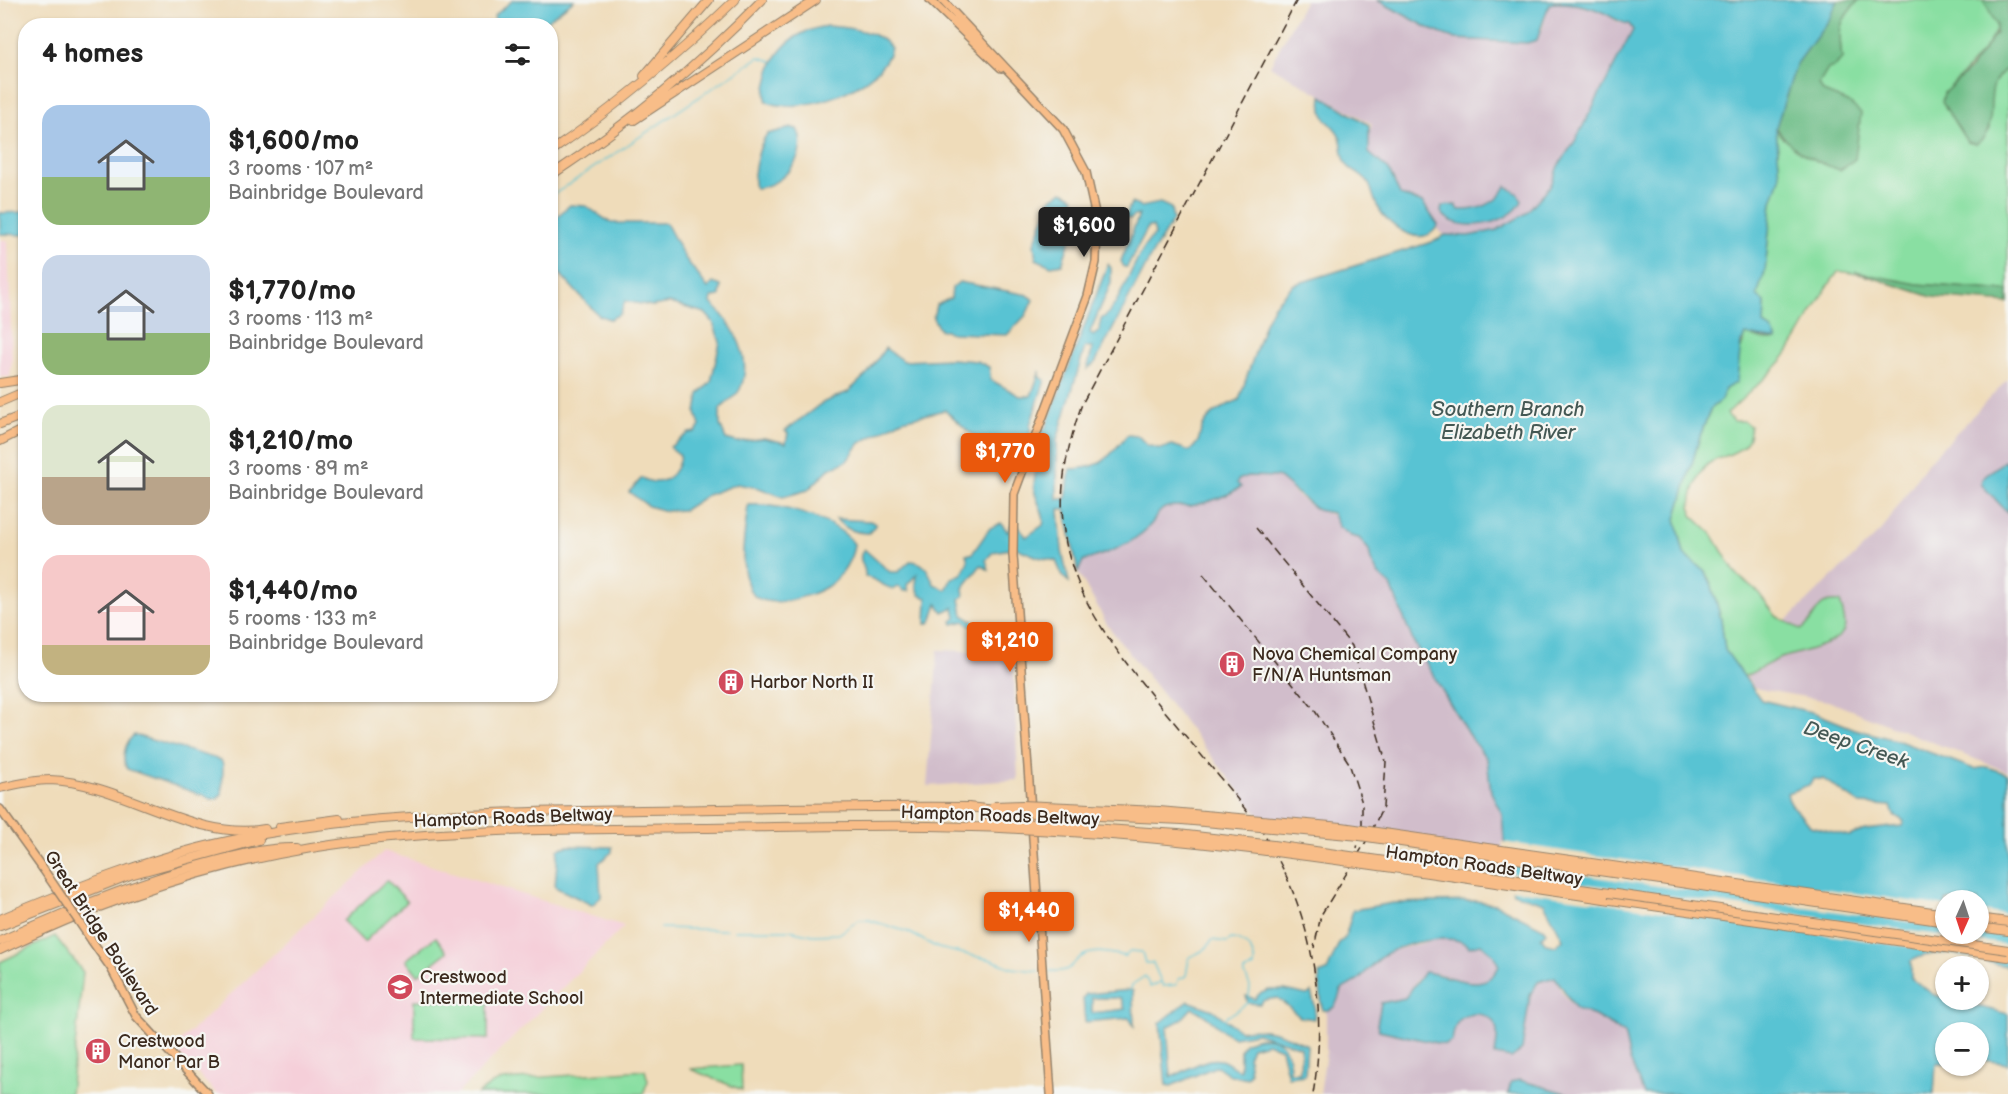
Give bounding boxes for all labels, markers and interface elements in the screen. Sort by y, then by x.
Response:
icon: filters [501,38,534,71]
text: 4 homes [42,39,143,70]
text: $1,600/mo [228,126,359,157]
icon: home [90,129,162,201]
text: 3 rooms · 107 m² [228,157,373,181]
text: Bainbridge Boulevard [228,181,424,205]
pin: $1,600 [1035,207,1133,258]
text: $1,600 [1052,214,1116,238]
text: $1,770/mo [228,276,356,307]
icon: home [90,279,162,351]
text: 3 rooms · 113 m² [228,307,373,331]
text: Bainbridge Boulevard [228,331,424,355]
water label: Southern Branch Elizabeth River [1432,398,1585,445]
text: $1,210/mo [228,426,353,457]
icon: home [90,429,162,501]
pin: $1,770 [956,433,1054,484]
text: $1,770 [975,440,1035,464]
text: 3 rooms · 89 m² [228,457,369,481]
text: Bainbridge Boulevard [228,481,424,505]
text: $1,440/mo [228,576,358,607]
icon: home [90,579,162,651]
text: 5 rooms · 133 m² [228,607,377,631]
pin: $1,210 [961,622,1059,673]
text: $1,210 [981,629,1039,653]
text: Bainbridge Boulevard [228,631,424,655]
place label: Nova Chemical Company F/N/A Huntsman [1252,644,1458,686]
building icon: Nova Chemical Company F/N/A Huntsman [1217,649,1247,679]
building icon: Harbor North II [716,667,746,697]
place label: Harbor North II [750,672,874,693]
water label: Deep Creek [1801,716,1913,774]
street label: Hampton Roads Beltway [900,802,1101,830]
street label: Hampton Roads Beltway [413,804,614,832]
street label: Hampton Roads Beltway [1384,842,1585,890]
street label: Great Bridge Boulevard [40,847,162,1019]
north arrow [1935,890,1989,944]
map controls [1935,890,1989,1076]
pin: $1,440 [980,892,1078,943]
text: $1,440 [998,899,1060,923]
button: + [1935,956,1989,1010]
place label: Crestwood Intermediate School [420,967,583,1009]
school or university icon: Crestwood Intermediate School [385,972,415,1002]
button: − [1935,1022,1989,1076]
place label: Crestwood Manor Par B [118,1031,220,1073]
building icon: Crestwood Manor Par B [83,1036,113,1066]

